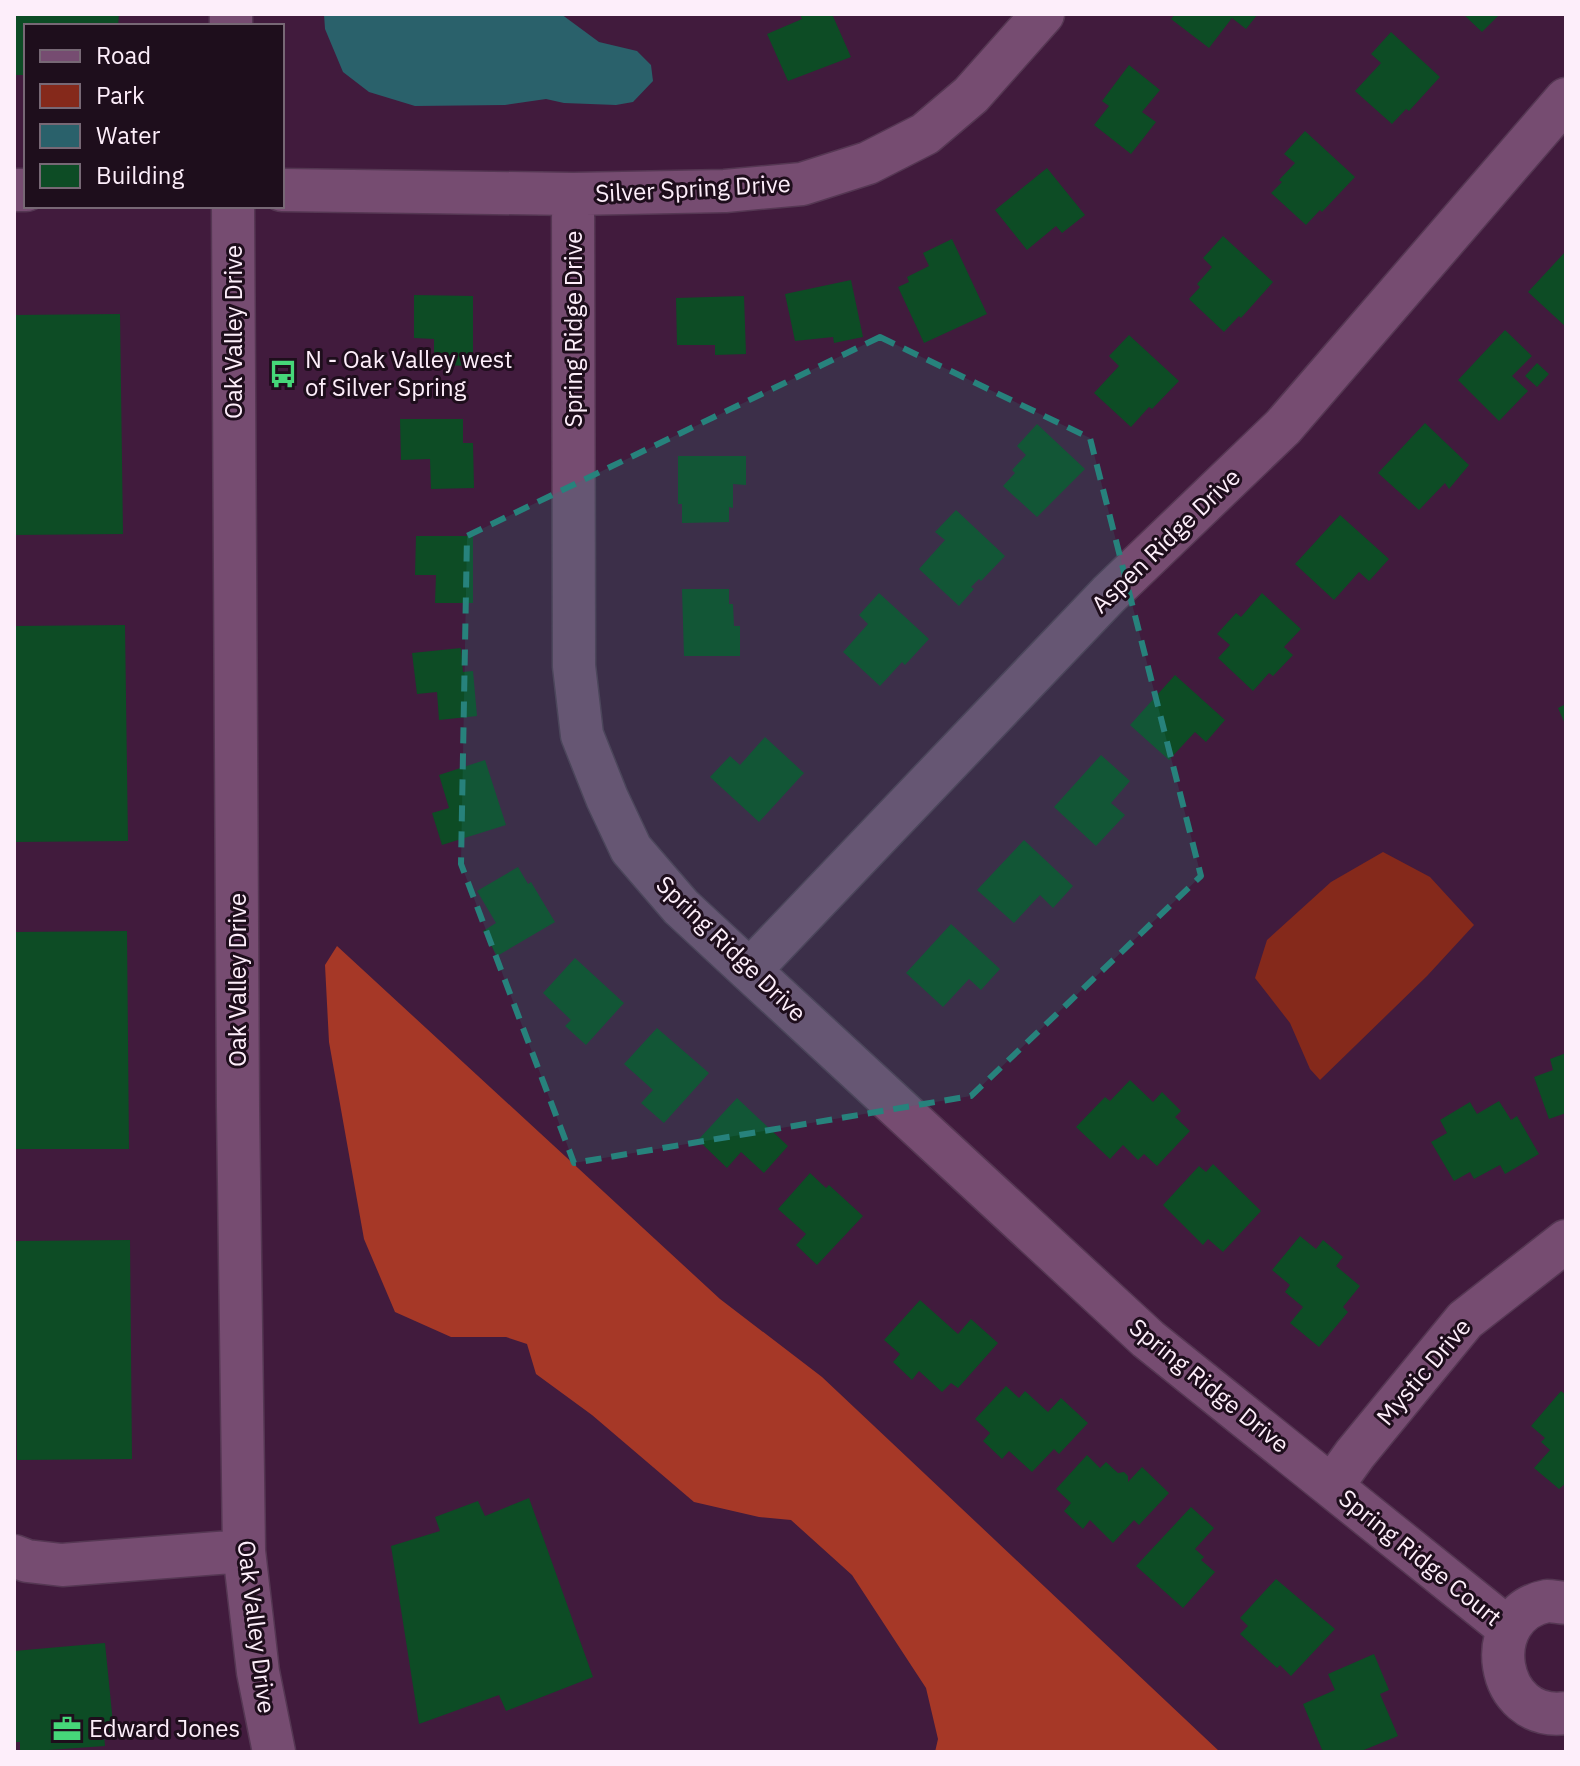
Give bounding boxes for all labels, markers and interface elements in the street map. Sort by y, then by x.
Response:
legend [24,24,284,208]
text: Road [96,39,151,71]
text: Park [96,79,145,111]
text: Water [96,119,160,151]
text: Building [96,159,184,191]
street label: Silver Spring Drive [594,167,792,209]
street label: Spring Ridge Drive [557,231,589,428]
street label: Oak Valley Drive [217,245,249,419]
place label: N - Oak Valley west of Silver Spring [305,343,513,403]
bus stop icon: N - Oak Valley west of Silver Spring [268,359,298,389]
street label: Aspen Ridge Drive [1084,461,1247,620]
street label: Spring Ridge Drive [650,868,814,1028]
street label: Oak Valley Drive [221,893,253,1067]
street label: Spring Ridge Drive [1123,1311,1296,1460]
street label: Mystic Drive [1369,1311,1478,1432]
street label: Spring Ridge Court [1333,1482,1509,1633]
street label: Oak Valley Drive [230,1538,283,1715]
place label: Edward Jones [89,1712,240,1744]
office icon: Edward Jones [52,1714,82,1744]

